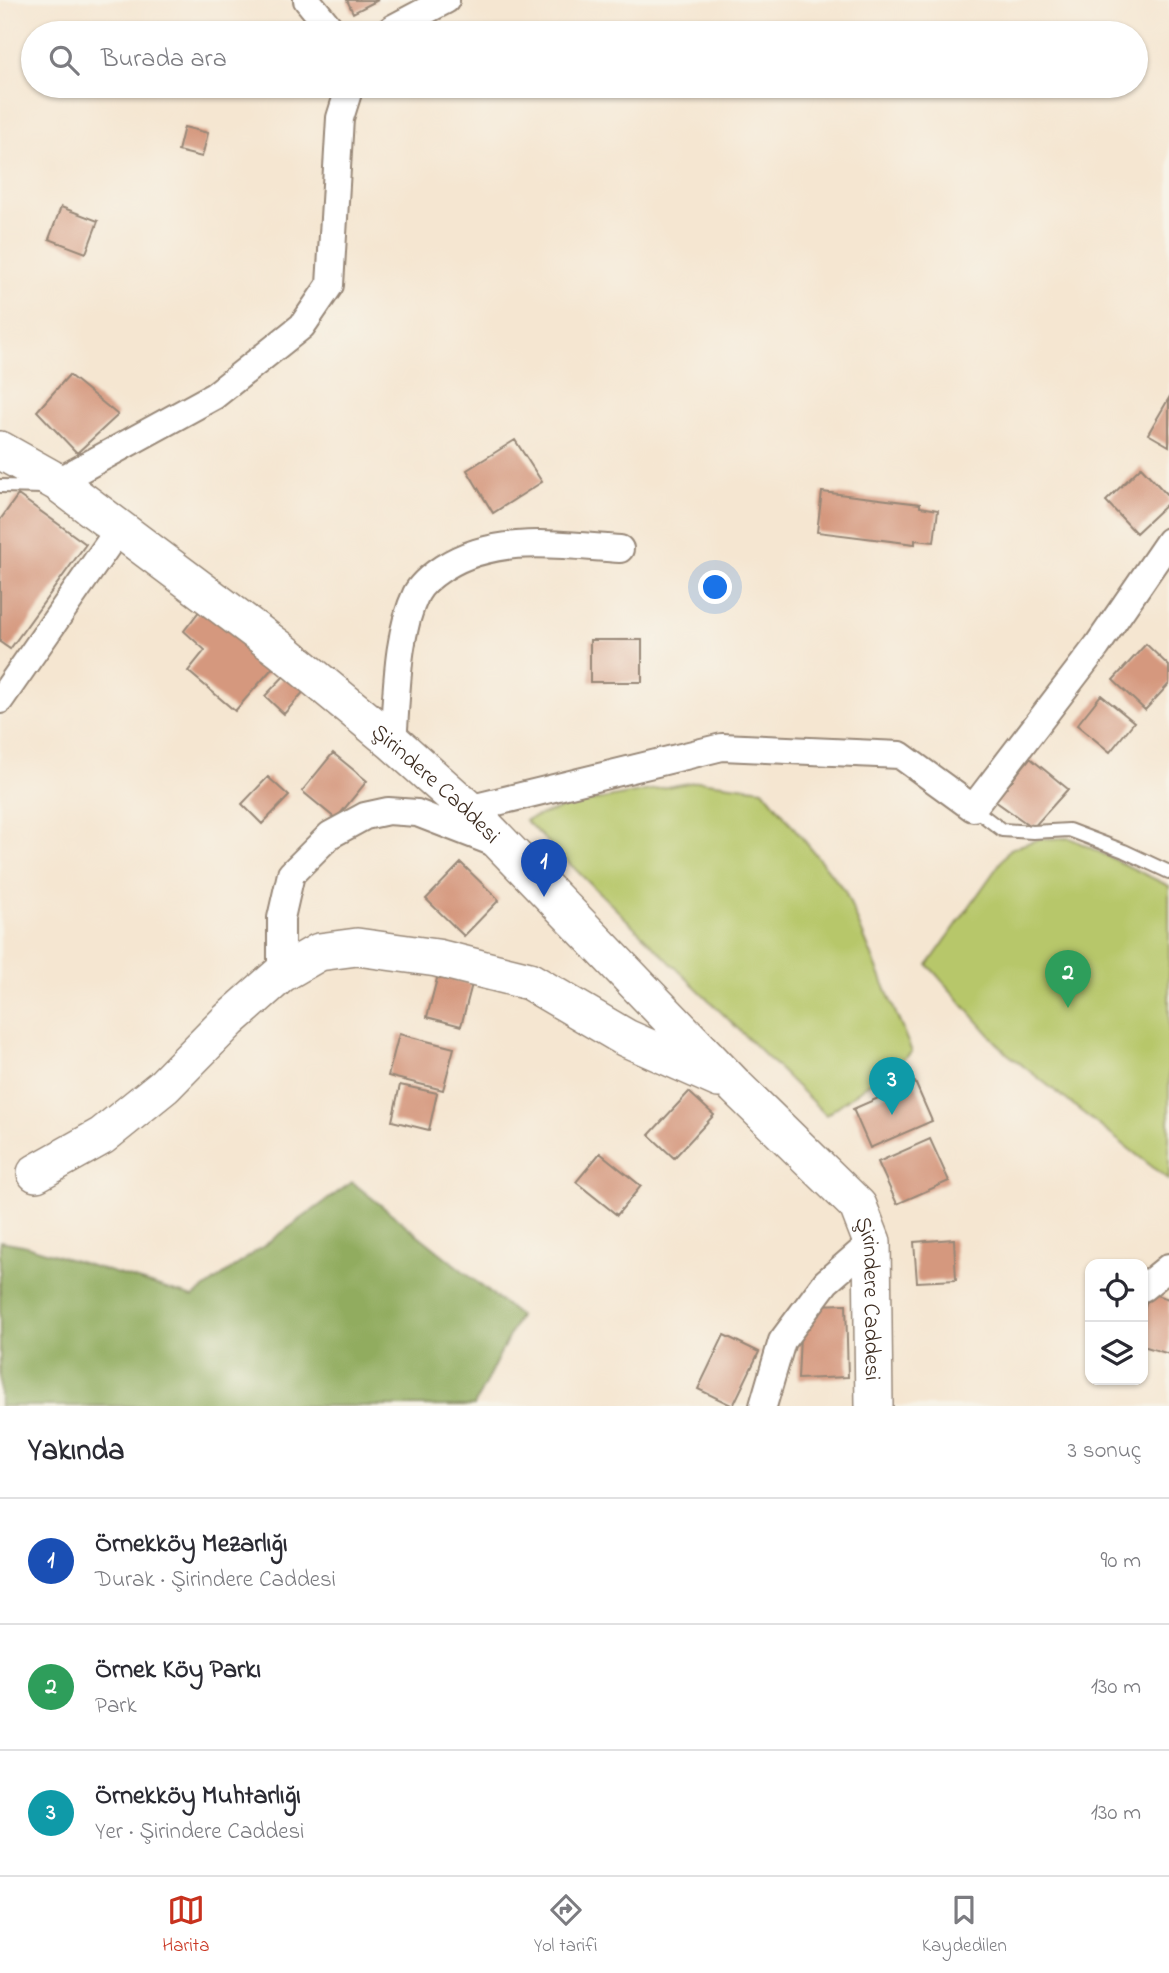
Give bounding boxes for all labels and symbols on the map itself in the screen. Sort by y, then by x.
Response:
your location [698,570,732,604]
street label: Şirindere Caddesi [363,717,507,852]
pin: 1 [521,839,567,897]
pin: 2 [1045,950,1091,1008]
pin: 3 [869,1057,915,1115]
street label: Şirindere Caddesi [845,1212,888,1381]

